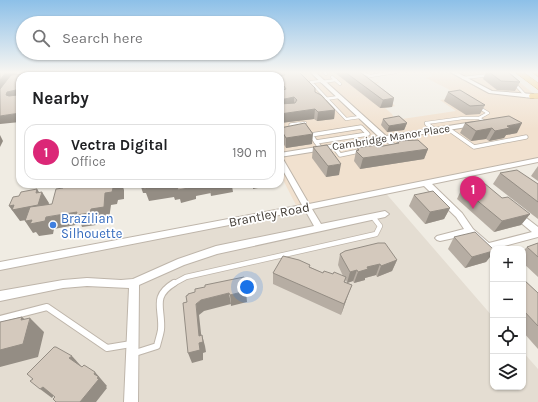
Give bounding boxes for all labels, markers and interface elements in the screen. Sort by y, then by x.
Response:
search box [16,16,284,60]
icon: search [30,27,52,49]
text: Search here [62,29,143,47]
text: Nearby [32,88,89,108]
street label: Cambridge Manor Place [331,122,451,153]
text: Vectra Digital [71,136,168,154]
text: 1 [44,145,48,160]
text: 190 m [232,145,267,160]
text: Office [71,154,106,169]
pin: 1 [460,176,486,209]
street label: Brantley Road [227,199,311,230]
place label: Brazilian Silhouette [61,211,123,241]
marker: Brazilian Silhouette [48,220,58,230]
map controls [490,246,526,390]
button: + [490,246,526,282]
your location [237,277,257,297]
button: − [490,282,526,318]
button: locate [490,318,526,354]
button: layers [490,354,526,390]

